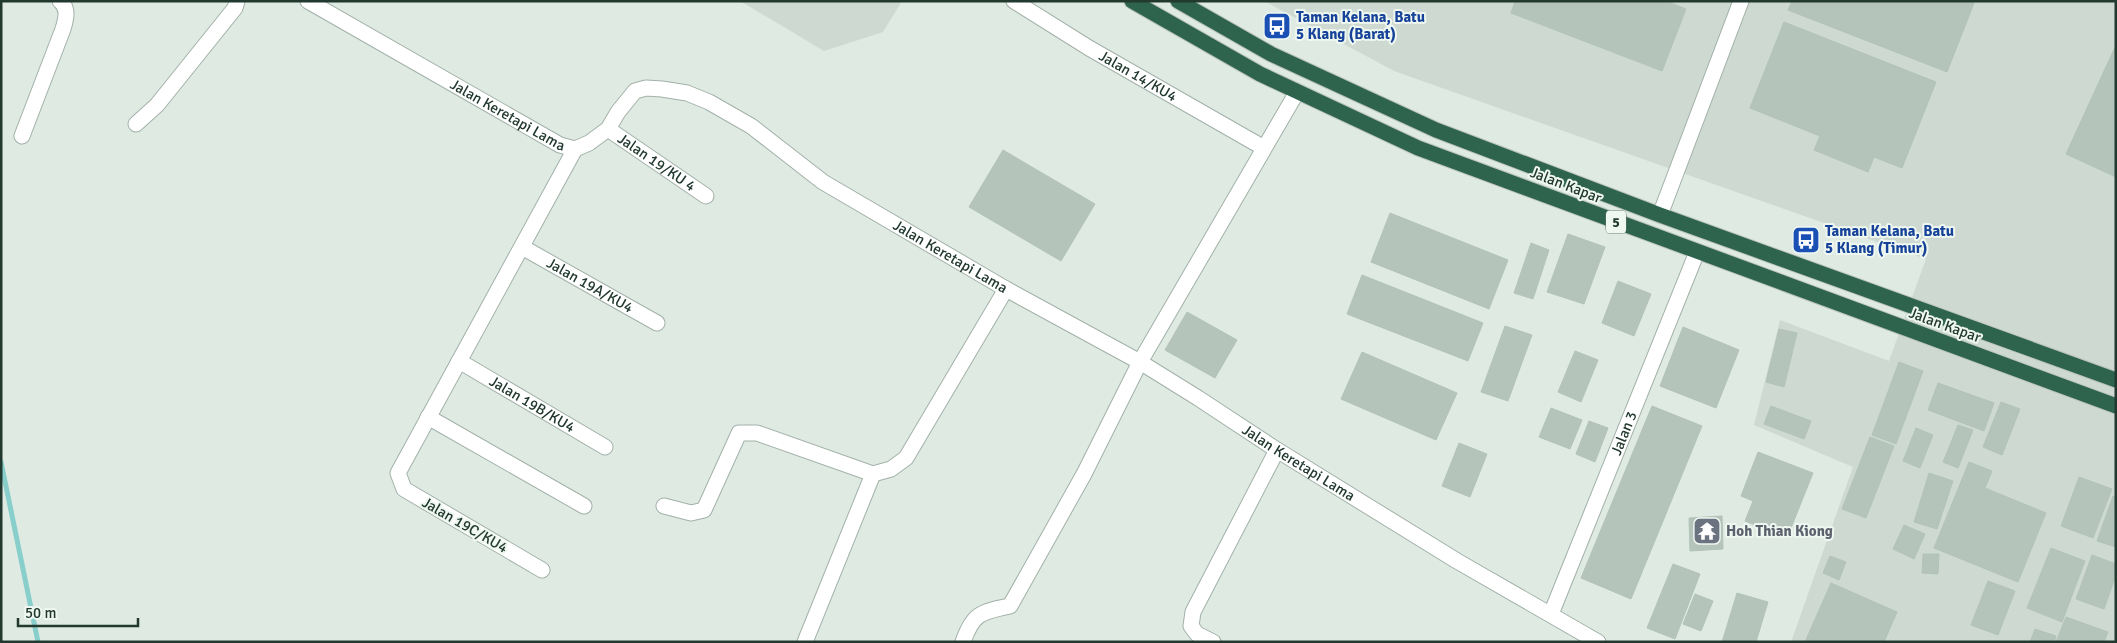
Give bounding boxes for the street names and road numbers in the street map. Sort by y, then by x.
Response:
street label: Jalan 14/KU4 [1096,47,1180,105]
street label: Jalan Keretapi Lama [447,75,567,155]
street label: Jalan 19/KU 4 [614,129,699,195]
street label: Jalan Kapar [1528,163,1605,207]
road number: 5 [1606,210,1626,233]
street label: Jalan Keretapi Lama [890,216,1011,297]
street label: Jalan 19A/KU4 [544,254,636,317]
street label: Jalan Kapar [1907,304,1984,346]
street label: Jalan 19B/KU4 [486,372,578,436]
street label: Jalan 3 [1607,409,1641,458]
street label: Jalan Keretapi Lama [1239,421,1358,505]
street label: Jalan 19C/KU4 [419,493,511,557]

